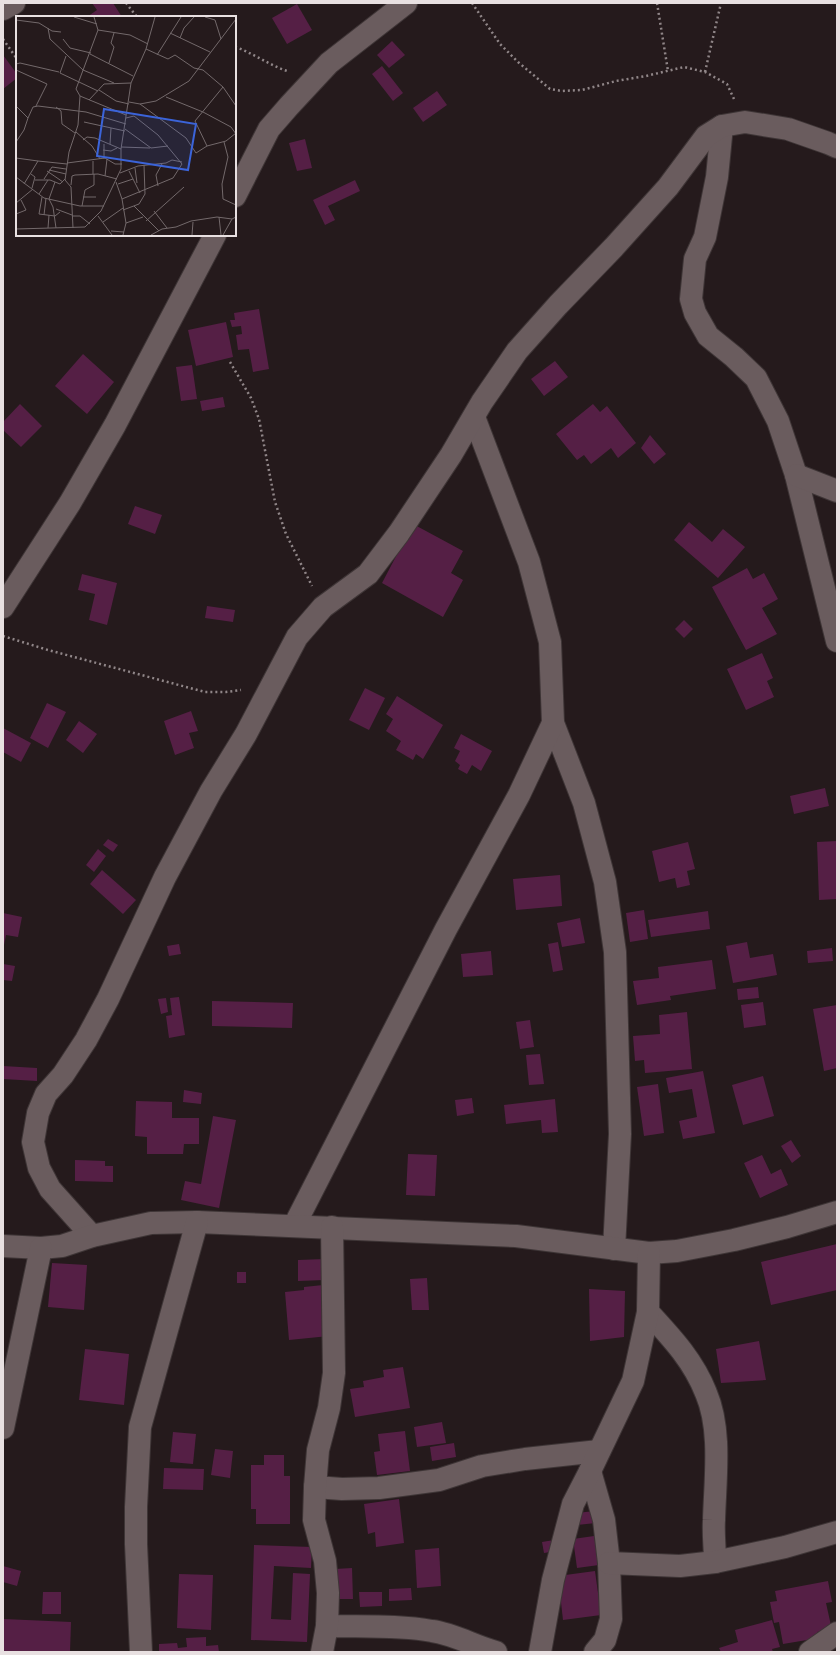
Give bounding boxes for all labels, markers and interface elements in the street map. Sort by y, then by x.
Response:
inset map [16,16,236,236]

